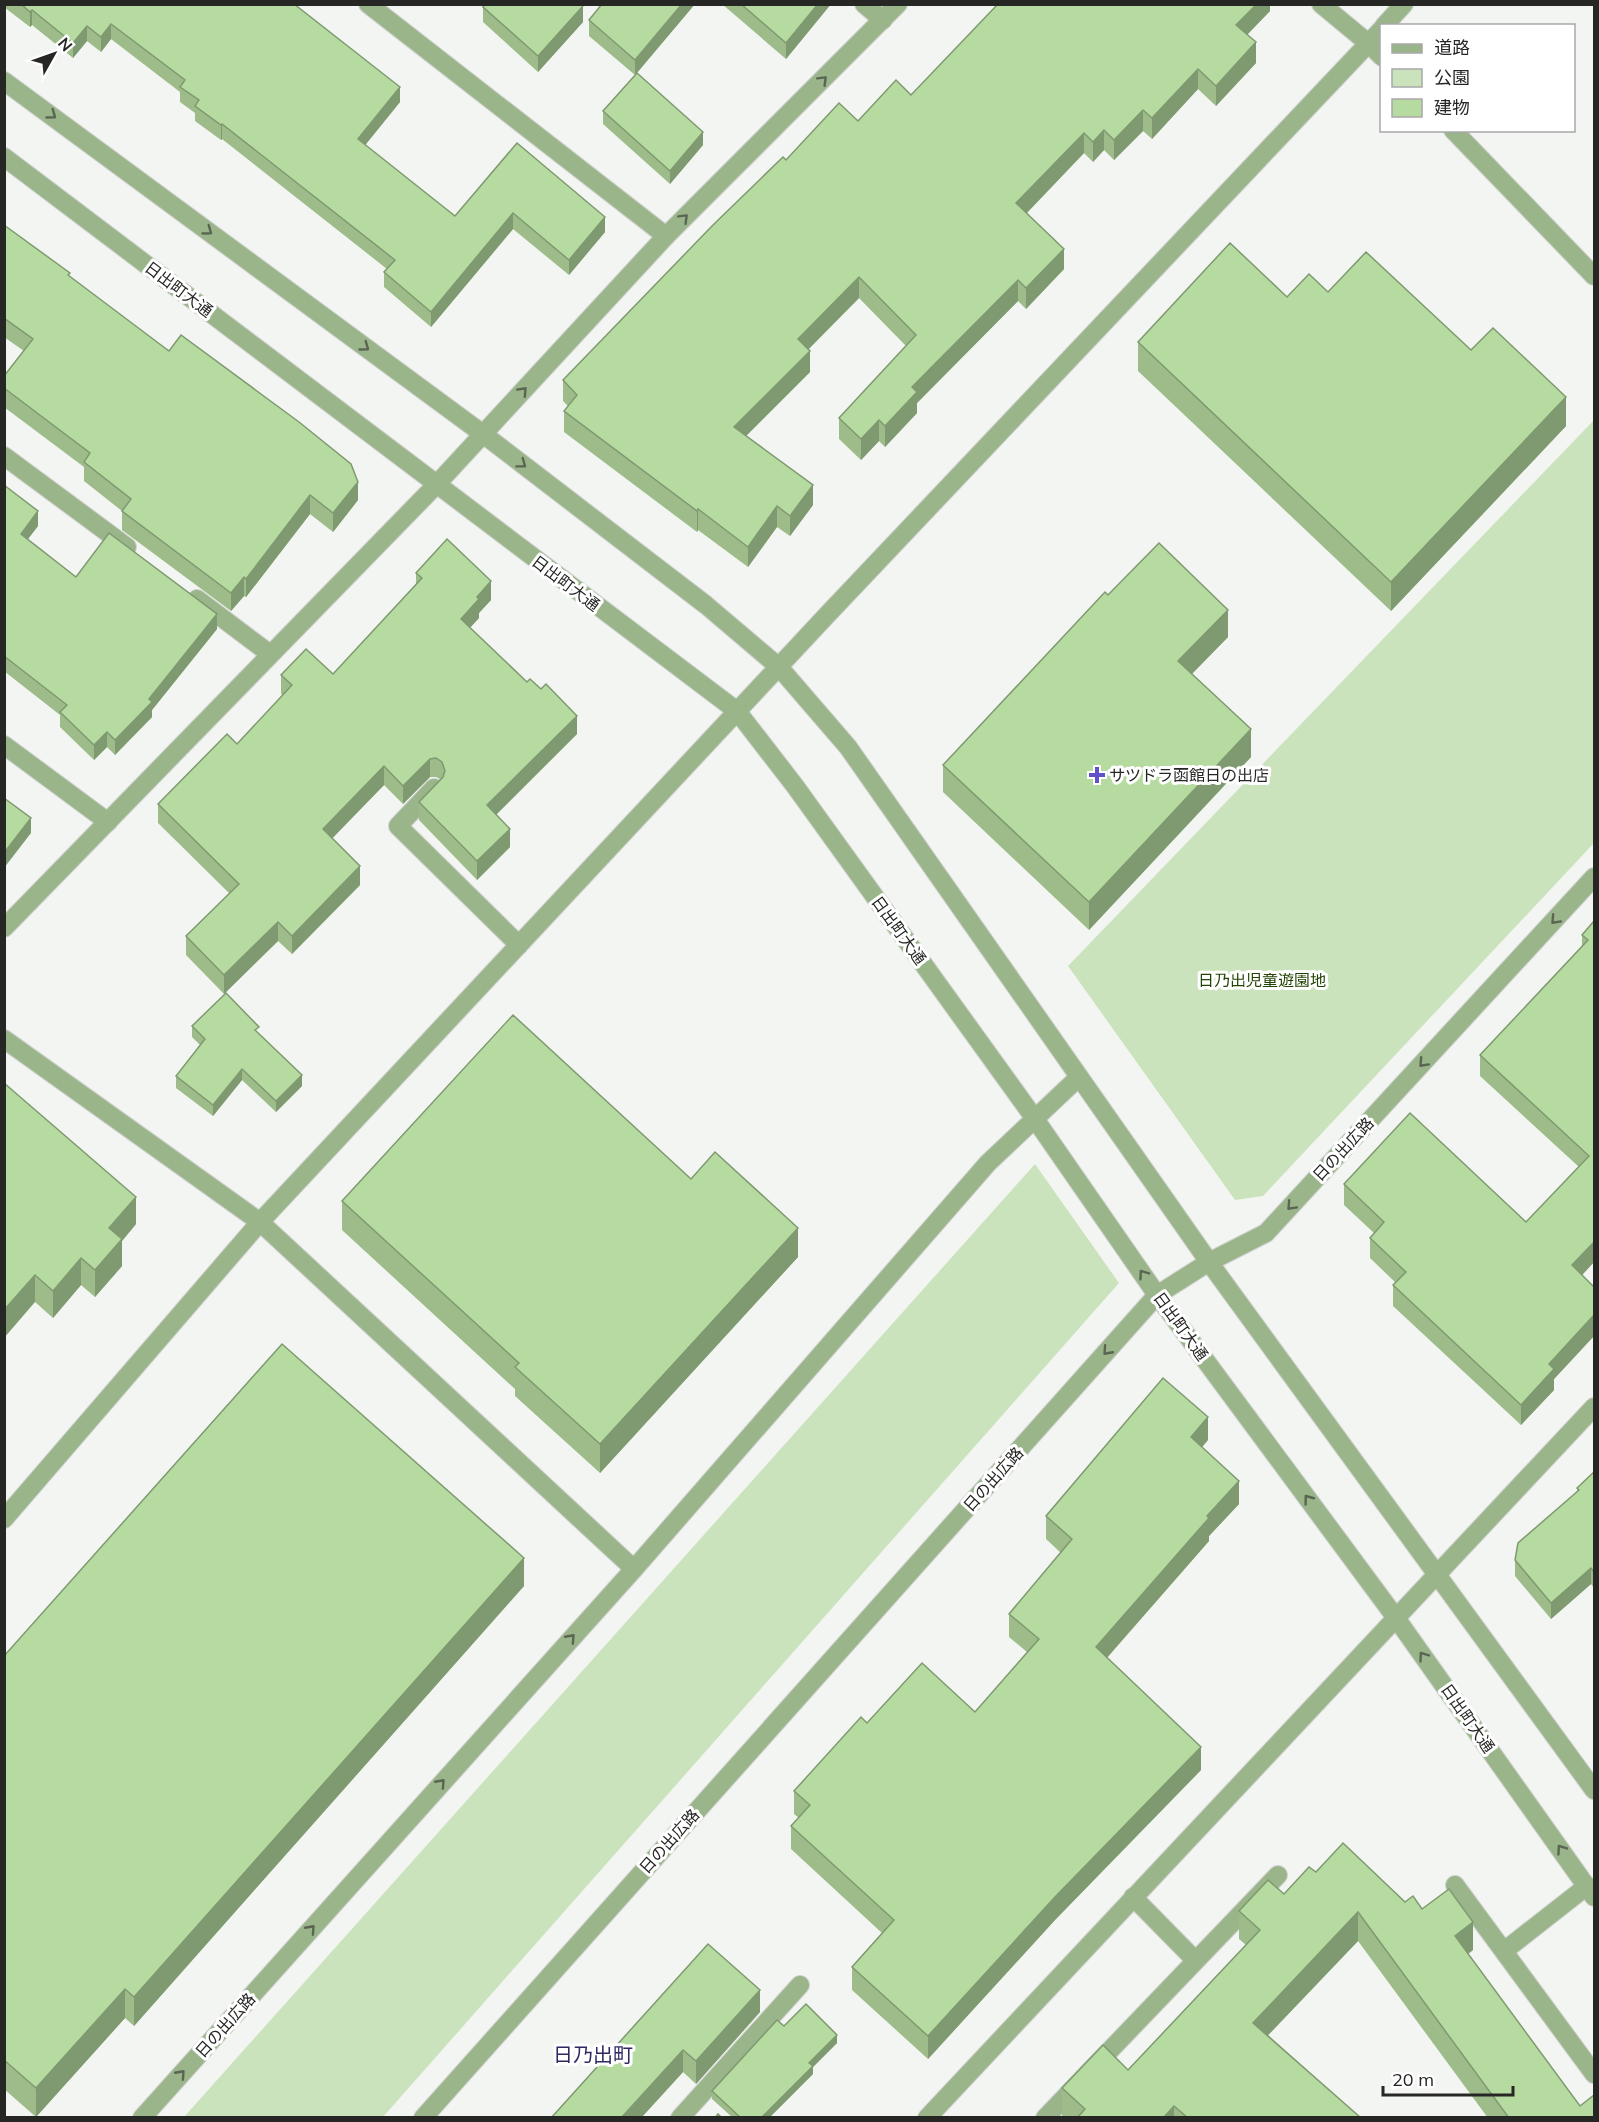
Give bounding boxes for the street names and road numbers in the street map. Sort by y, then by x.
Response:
street label: 日出町大通 [141,257,217,321]
street label: 日出町大通 [528,551,604,615]
street label: 日出町大通 [867,892,931,968]
street label: 日の出広路 [1308,1113,1378,1185]
street label: 日出町大通 [1149,1288,1213,1364]
street label: 日の出広路 [959,1443,1027,1515]
street label: 日出町大通 [1437,1679,1499,1757]
street label: 日の出広路 [635,1805,703,1877]
street label: 日の出広路 [191,1989,259,2061]

